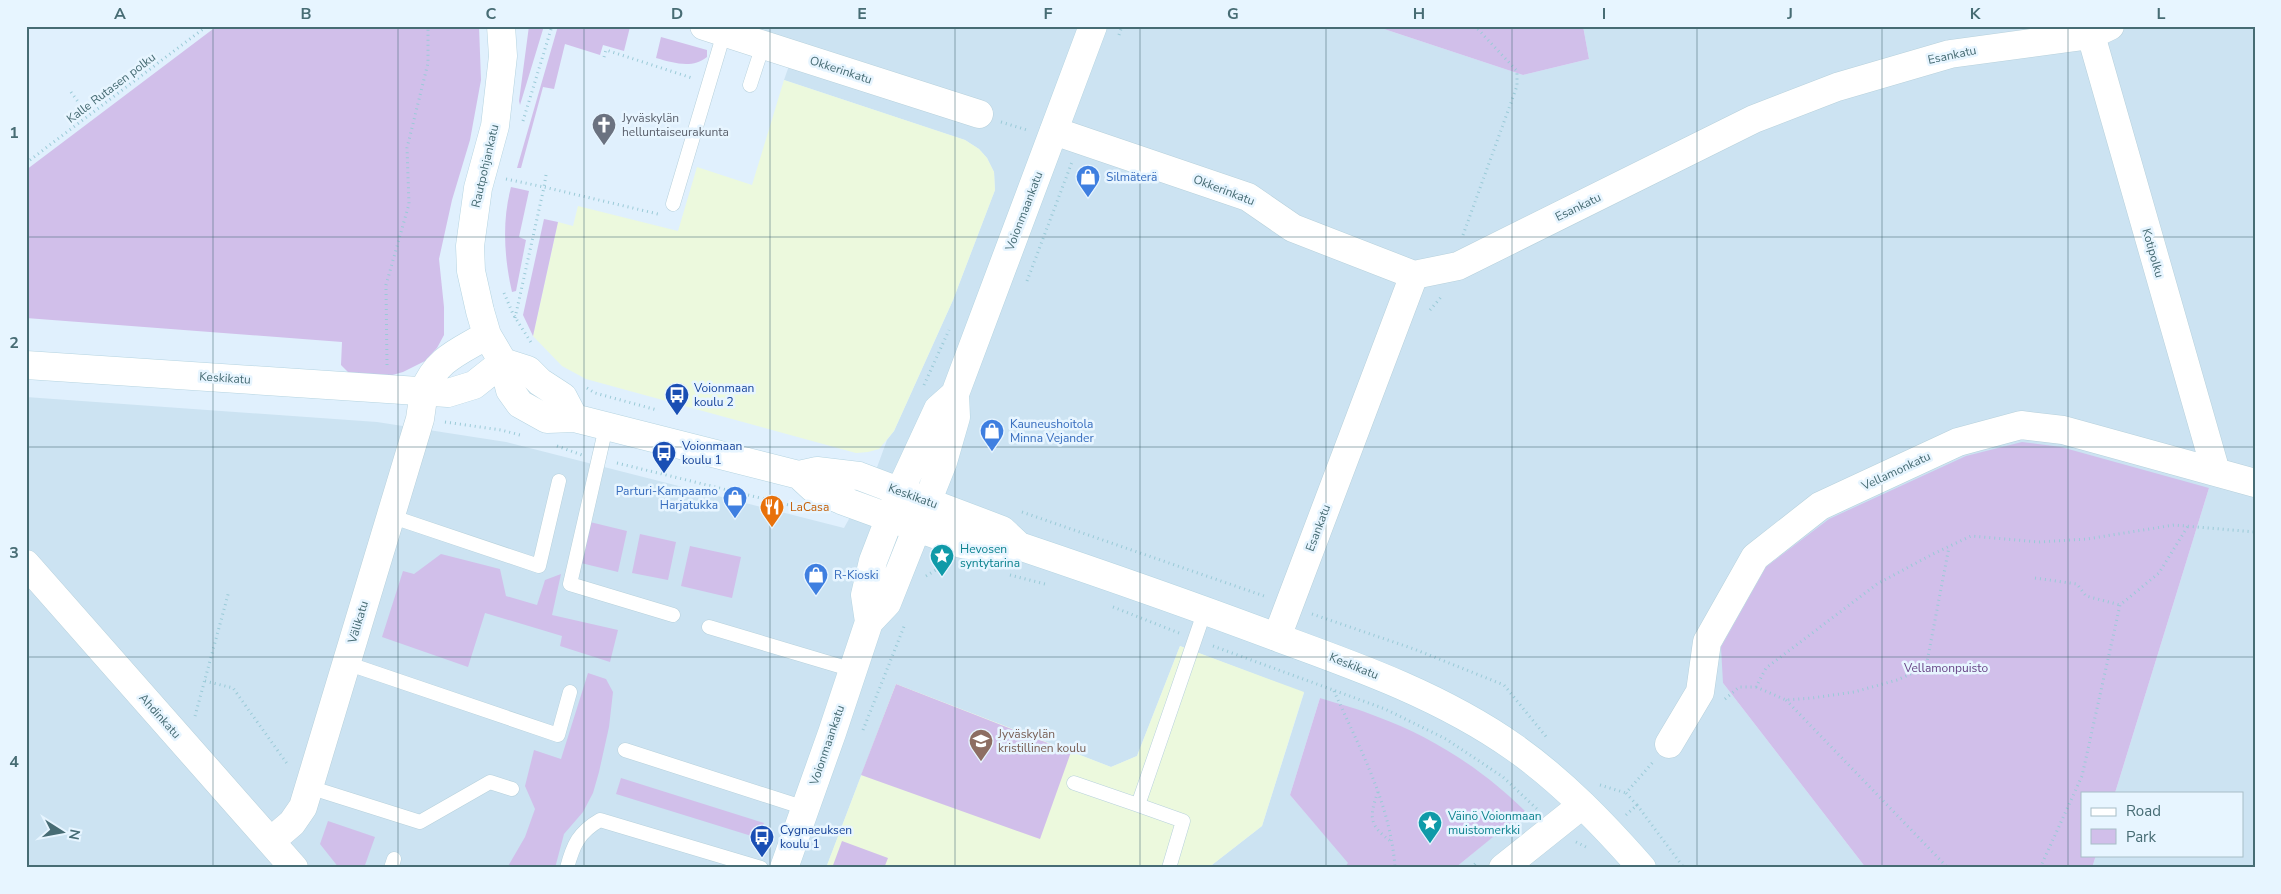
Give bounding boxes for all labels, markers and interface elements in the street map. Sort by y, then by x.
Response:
text: A [114,3,126,25]
text: B [300,3,312,25]
text: C [486,3,497,25]
text: D [671,3,683,25]
text: E [857,3,867,25]
text: F [1044,3,1053,25]
text: G [1227,3,1239,25]
text: H [1413,3,1425,25]
text: I [1602,3,1606,25]
text: J [1786,3,1793,25]
text: K [1970,3,1982,25]
text: L [2157,3,2166,25]
street label: Esankatu [1926,42,1978,68]
street label: Kalle Rutasen polku [63,49,159,127]
street label: Okkerinkatu [808,52,874,88]
place label: Jyväskylän helluntaiseurakunta [621,110,729,140]
church icon: Jyväskylän helluntaiseurakunta [591,112,617,146]
text: 1 [9,122,19,144]
street label: Rautpohjankatu [468,123,502,209]
shop icon: Silmäterä [1075,164,1101,198]
street label: Voionmaankatu [1001,169,1046,254]
place label: Silmäterä [1106,169,1157,185]
street label: Okkerinkatu [1191,171,1257,209]
street label: Esankatu [1552,189,1604,225]
street label: Kotipolku [2138,226,2168,280]
text: 2 [9,332,19,354]
street label: Keskikatu [199,368,251,388]
place label: Voionmaan koulu 2 [693,380,754,410]
bus stop icon: Voionmaan koulu 2 [664,382,690,416]
place label: Kauneushoitola Minna Vejander [1010,416,1094,446]
shop icon: Kauneushoitola Minna Vejander [979,418,1005,452]
place label: Voionmaan koulu 1 [681,438,742,468]
bus stop icon: Voionmaan koulu 1 [651,440,677,474]
street label: Vellamonkatu [1858,448,1933,494]
street label: Keskikatu [886,480,940,512]
place label: Parturi-Kampaamo Harjatukka [616,483,718,513]
shop icon: Parturi-Kampaamo Harjatukka [722,485,748,519]
restaurant icon: LaCasa [759,494,785,528]
place label: LaCasa [790,499,829,515]
street label: Esankatu [1302,502,1334,554]
place label: Hevosen syntytarina [960,541,1020,571]
text: 3 [9,542,19,564]
place icon: Hevosen syntytarina [929,543,955,577]
shop icon: R-Kioski [803,562,829,596]
place label: R-Kioski [834,567,878,583]
street label: Välikatu [344,599,372,646]
street label: Keskikatu [1327,649,1381,683]
park label: Vellamonpuisto [1903,660,1988,676]
street label: Ahdinkatu [136,690,184,742]
street label: Voionmaankatu [806,703,848,788]
place label: Jyväskylän kristillinen koulu [997,726,1086,756]
school or university icon: Jyväskylän kristillinen koulu [968,728,994,762]
text: 4 [9,751,19,773]
legend [2081,792,2244,856]
text: Road [2126,801,2161,821]
north arrow [38,806,88,856]
place label: Väinö Voionmaan muistomerkki [1447,808,1542,838]
place icon: Väinö Voionmaan muistomerkki [1417,810,1443,844]
place label: Cygnaeuksen koulu 1 [780,822,852,852]
bus stop icon: Cygnaeuksen koulu 1 [749,824,775,858]
text: N [64,827,85,841]
text: Park [2126,827,2156,847]

